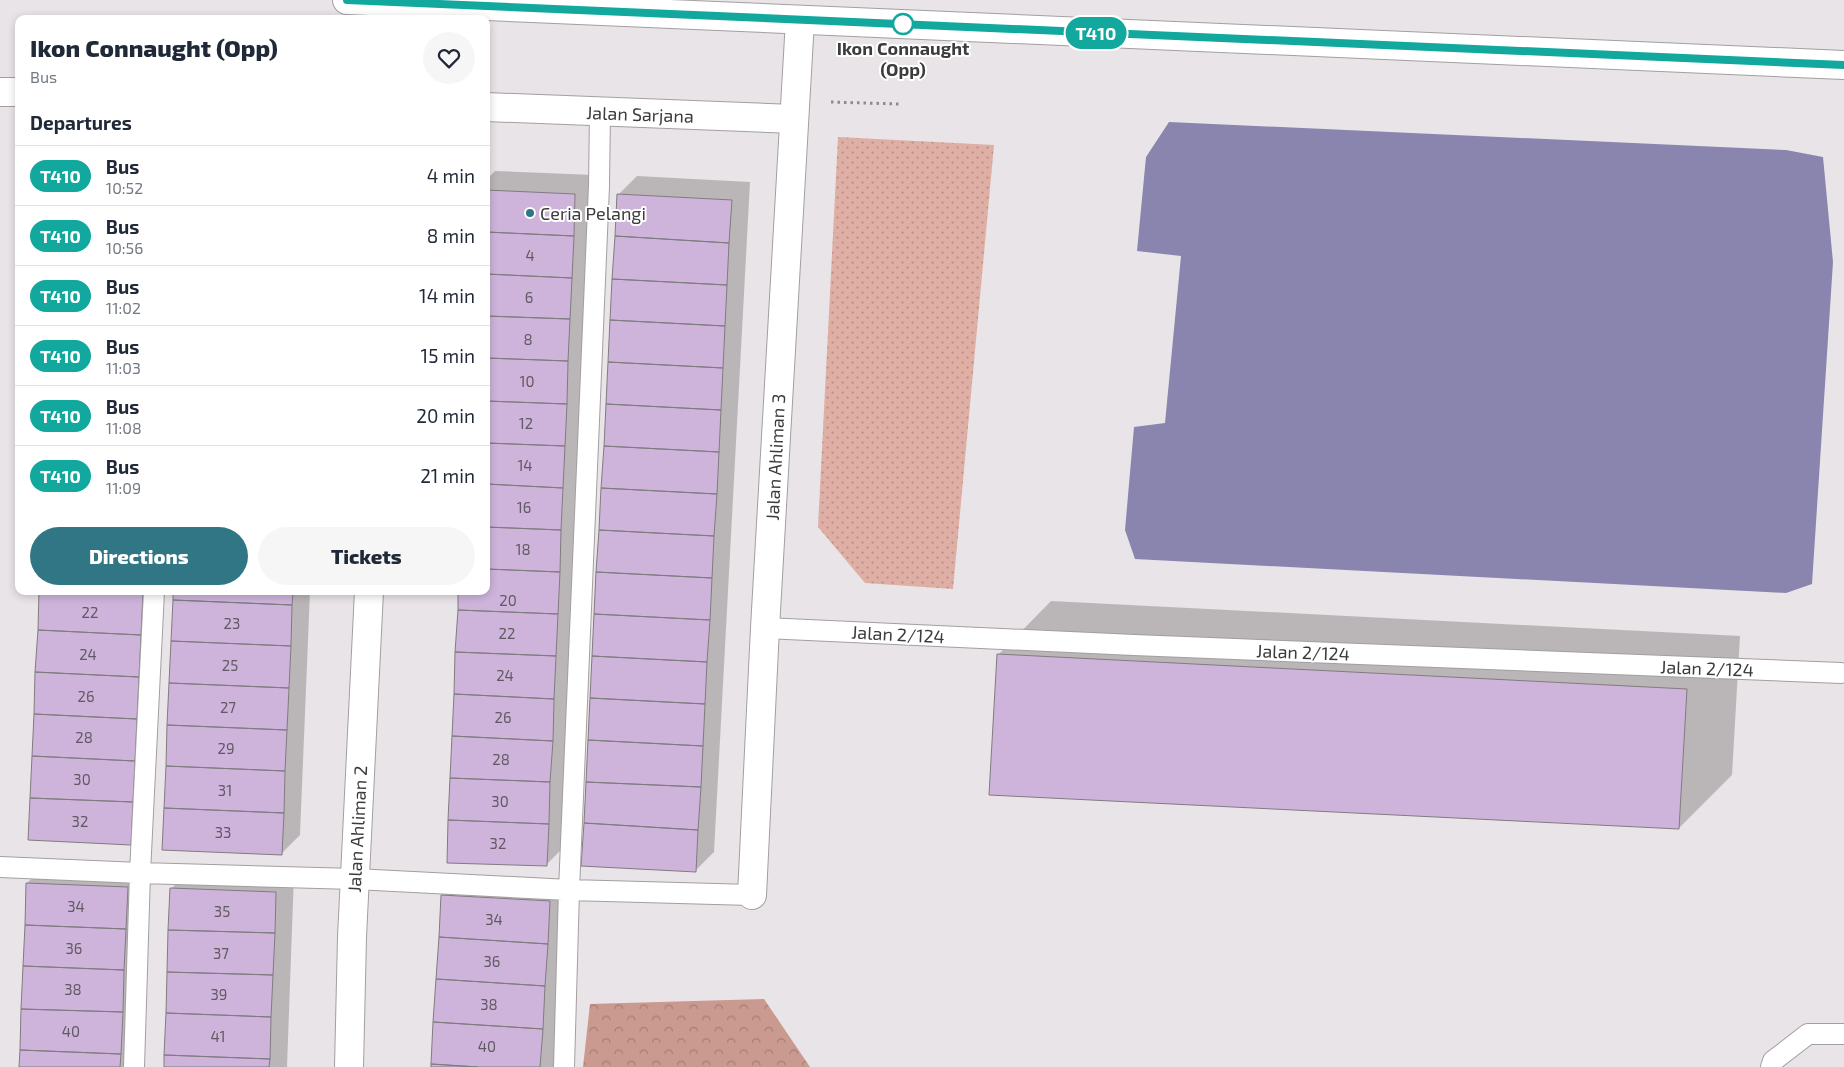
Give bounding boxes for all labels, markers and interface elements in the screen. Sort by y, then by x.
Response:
marker: Ikon Connaught (Opp) [892,13,914,35]
line badge: T410 [1061,17,1131,49]
text: T410 [1076,22,1116,44]
button: heart [423,32,475,84]
text: Ikon Connaught (Opp) [30,33,278,62]
place label: Ikon Connaught (Opp) [837,37,970,80]
text: Bus [30,67,57,86]
street label: Jalan Sarjana [586,101,694,127]
text: Departures [30,111,132,134]
text: Bus [106,155,139,178]
text: 4 min [427,164,475,187]
text: T410 [40,165,81,187]
text: 10:52 [106,178,143,197]
place label: Ceria Pelangi [540,202,646,224]
marker: Ceria Pelangi [524,207,536,219]
text: Bus [106,215,139,238]
text: 8 min [427,224,475,247]
text: T410 [40,225,81,247]
text: 10:56 [106,238,143,257]
house number: 4 [525,246,535,264]
text: Bus [106,275,139,298]
text: 14 min [419,284,475,307]
text: T410 [40,285,81,307]
house number: 6 [525,288,533,306]
text: 11:02 [106,298,141,317]
house number: 8 [523,330,533,348]
text: Bus [106,335,139,358]
text: 15 min [421,344,475,367]
text: T410 [40,345,81,367]
text: 11:03 [106,358,141,377]
house number: 10 [519,372,535,390]
street label: Jalan Ahliman 3 [761,393,789,521]
text: Bus [106,395,139,418]
text: 20 min [416,404,475,427]
text: T410 [40,405,81,427]
house number: 12 [519,414,533,432]
text: 11:08 [106,418,142,437]
text: Bus [106,455,139,478]
house number: 14 [517,456,533,474]
text: 21 min [420,464,475,487]
text: T410 [40,465,81,487]
text: 11:09 [106,478,141,497]
house number: 16 [517,498,531,516]
button: Directions [30,527,248,585]
button: Tickets [258,527,475,585]
house number: 18 [515,540,531,558]
house number: 20 [499,591,517,609]
house number: 22 [82,603,98,621]
house number: 23 [224,614,240,632]
street label: Jalan 2/124 [851,621,945,647]
house number: 22 [499,624,515,642]
street label: Jalan 2/124 [1256,639,1350,665]
house number: 24 [79,645,97,663]
street label: Jalan 2/124 [1660,655,1754,681]
house number: 25 [222,656,238,674]
house number: 24 [496,666,514,684]
house number: 26 [77,687,95,705]
house number: 27 [220,698,236,716]
house number: 26 [494,708,512,726]
house number: 28 [75,728,93,746]
house number: 29 [217,739,235,757]
house number: 28 [492,750,510,768]
street label: Jalan Ahliman 2 [343,765,371,893]
house number: 30 [73,770,91,788]
house number: 31 [218,781,232,799]
house number: 30 [491,792,509,810]
house number: 32 [72,812,88,830]
house number: 33 [215,823,231,841]
house number: 32 [490,834,506,852]
house number: 34 [67,897,85,915]
house number: 35 [214,902,230,920]
house number: 34 [485,910,503,928]
house number: 36 [66,939,82,957]
house number: 37 [213,944,229,962]
house number: 36 [484,952,500,970]
house number: 38 [64,980,82,998]
house number: 39 [211,985,227,1003]
house number: 38 [480,995,498,1013]
house number: 40 [62,1022,80,1040]
house number: 41 [210,1027,226,1045]
house number: 40 [478,1037,496,1055]

